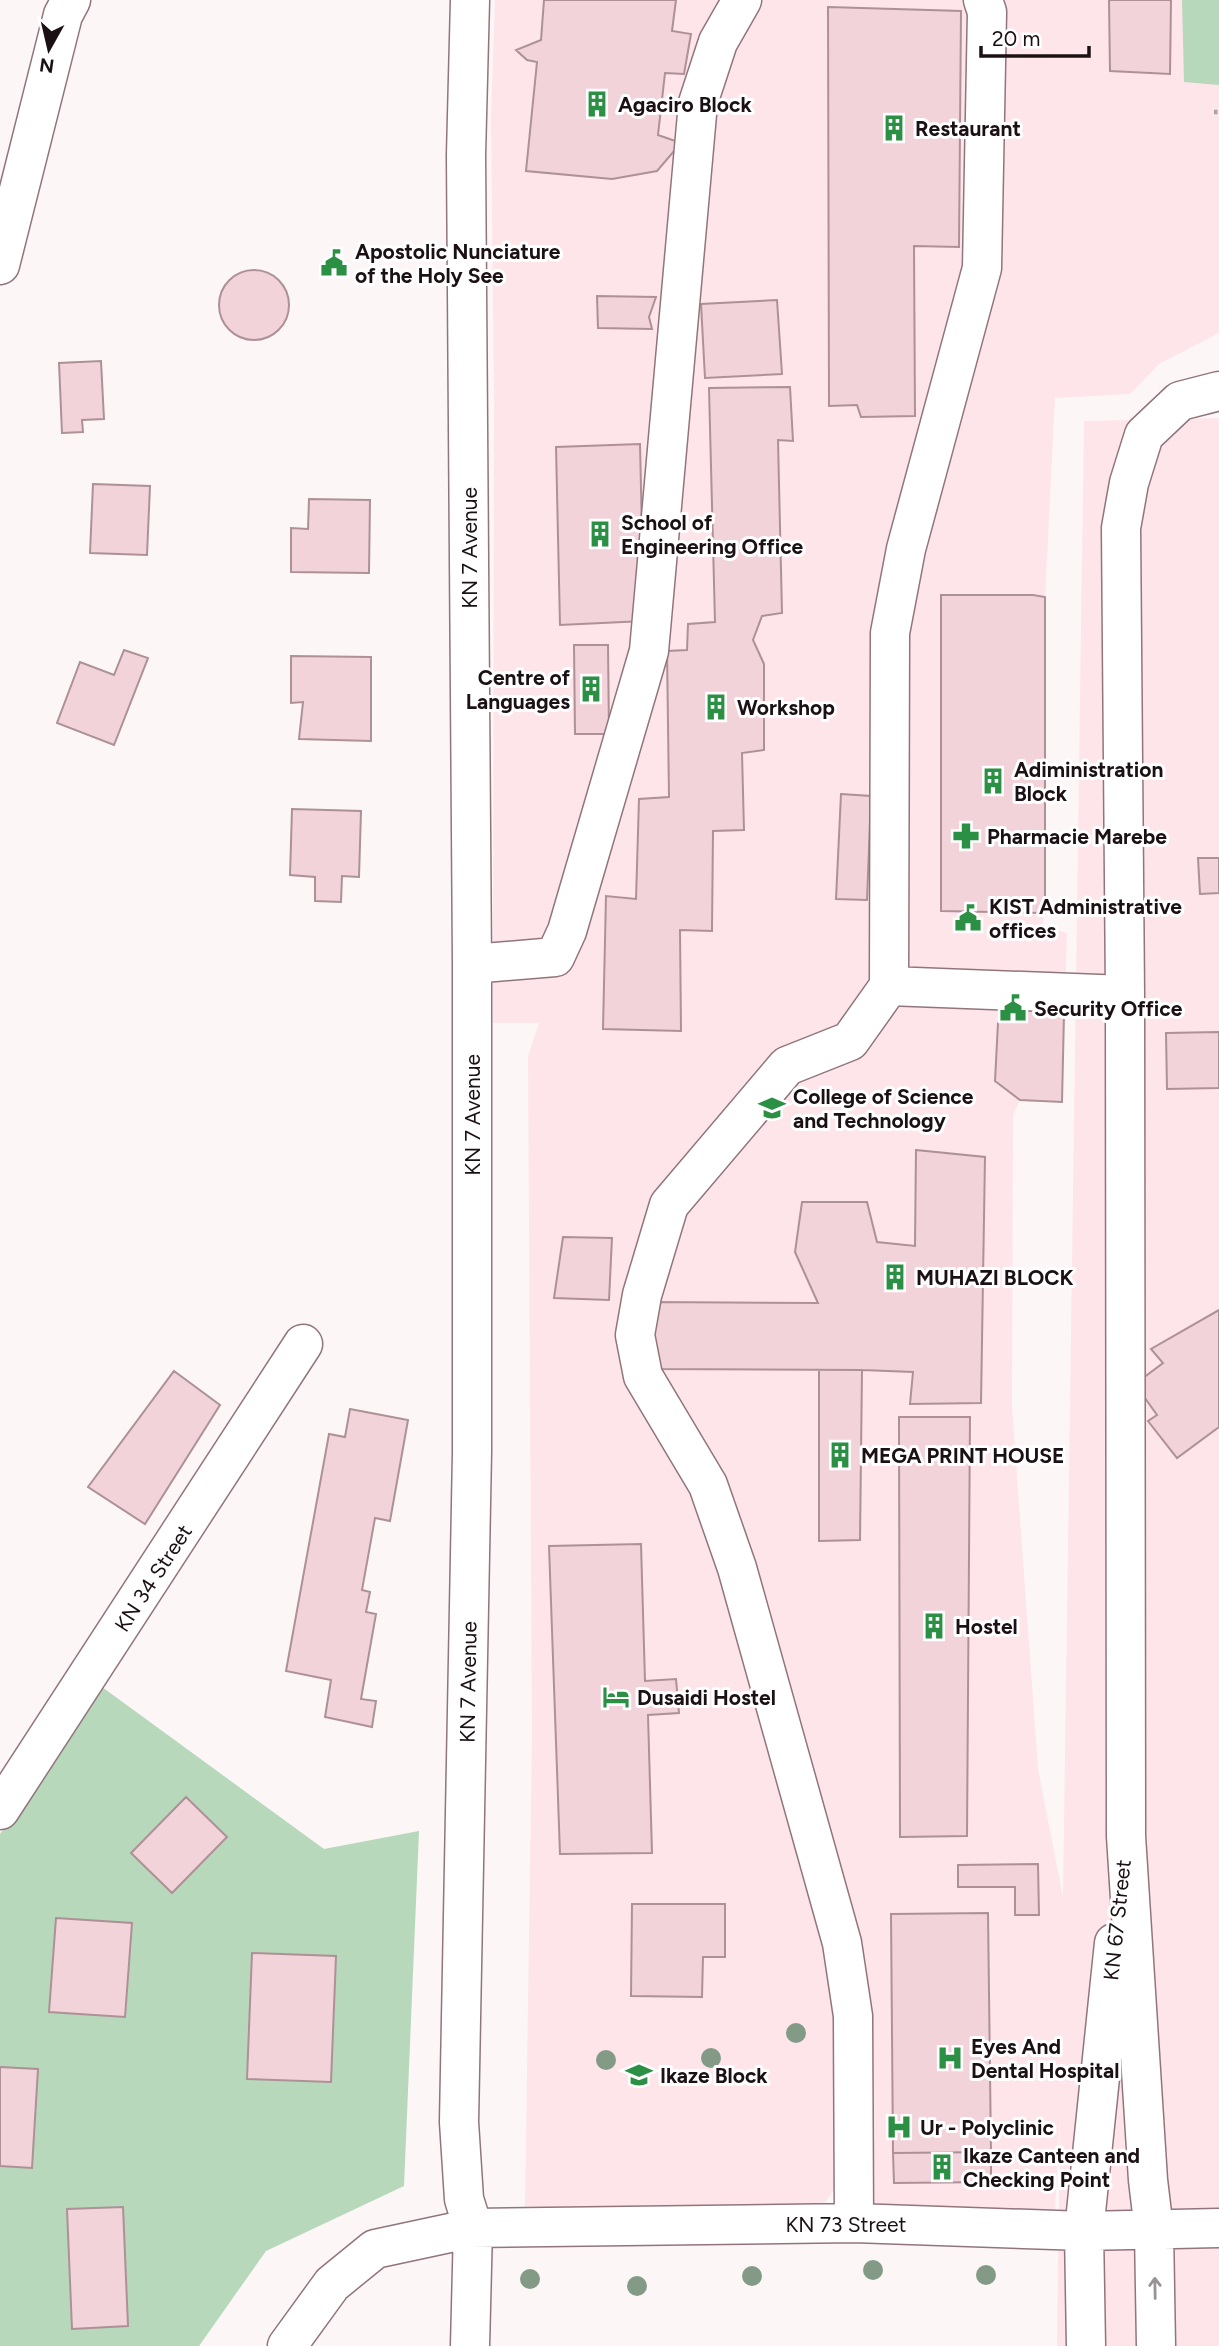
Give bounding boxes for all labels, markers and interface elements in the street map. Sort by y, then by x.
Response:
north arrow [14,14,84,84]
scale bar [981,14,1090,58]
text: 20 m [992,26,1040,51]
text: N [38,53,56,78]
building icon: Agaciro Block [582,89,612,119]
place label: Agaciro Block [618,92,752,117]
building icon: Restaurant [879,113,909,143]
place label: Restaurant [915,116,1021,141]
place label: Apostolic Nunciature of the Holy See [355,239,561,288]
public building icon: Apostolic Nunciature of the Holy See [319,248,349,278]
street label: KN 7 Avenue [457,487,482,609]
place label: School of Engineering Office [621,510,804,559]
building icon: School of Engineering Office [585,519,615,549]
place label: Centre of Languages [466,665,571,714]
building icon: Centre of Languages [576,674,606,704]
building icon: Workshop [701,692,731,722]
place label: Workshop [737,695,835,720]
place label: Adiministration Block [1014,757,1163,806]
building icon: Adiministration Block [978,766,1008,796]
pharmacy icon: Pharmacie Marebe [951,821,981,851]
place label: Pharmacie Marebe [987,824,1167,849]
place label: KIST Administrative offices [989,894,1182,943]
public building icon: KIST Administrative offices [953,903,983,933]
public building icon: Security Office [998,993,1028,1023]
place label: Security Office [1034,996,1183,1021]
street label: KN 7 Avenue [460,1054,485,1176]
place label: College of Science and Technology [793,1084,974,1133]
school or university icon: College of Science and Technology [757,1093,787,1123]
building icon: MUHAZI BLOCK [880,1262,910,1292]
place label: MUHAZI BLOCK [916,1265,1073,1290]
building icon: MEGA PRINT HOUSE [825,1440,855,1470]
place label: MEGA PRINT HOUSE [861,1443,1064,1468]
street label: KN 34 Street [109,1520,197,1636]
building icon: Hostel [919,1611,949,1641]
place label: Hostel [955,1614,1018,1639]
street label: KN 7 Avenue [454,1621,482,1743]
hotel icon: Dusaidi Hostel [601,1682,631,1712]
place label: Dusaidi Hostel [637,1685,776,1710]
street label: KN 67 Street [1098,1858,1136,1982]
place label: Eyes And Dental Hospital [971,2034,1119,2083]
hospital icon: Eyes And Dental Hospital [935,2043,965,2073]
school or university icon: Ikaze Block [624,2060,654,2090]
place label: Ikaze Block [660,2063,768,2088]
hospital icon: Ur - Polyclinic [884,2112,914,2142]
place label: Ur - Polyclinic [920,2115,1054,2140]
place label: Ikaze Canteen and Checking Point [963,2143,1140,2192]
building icon: Ikaze Canteen and Checking Point [927,2152,957,2182]
street label: KN 73 Street [786,2212,907,2237]
one-way arrow [1148,2277,1162,2300]

